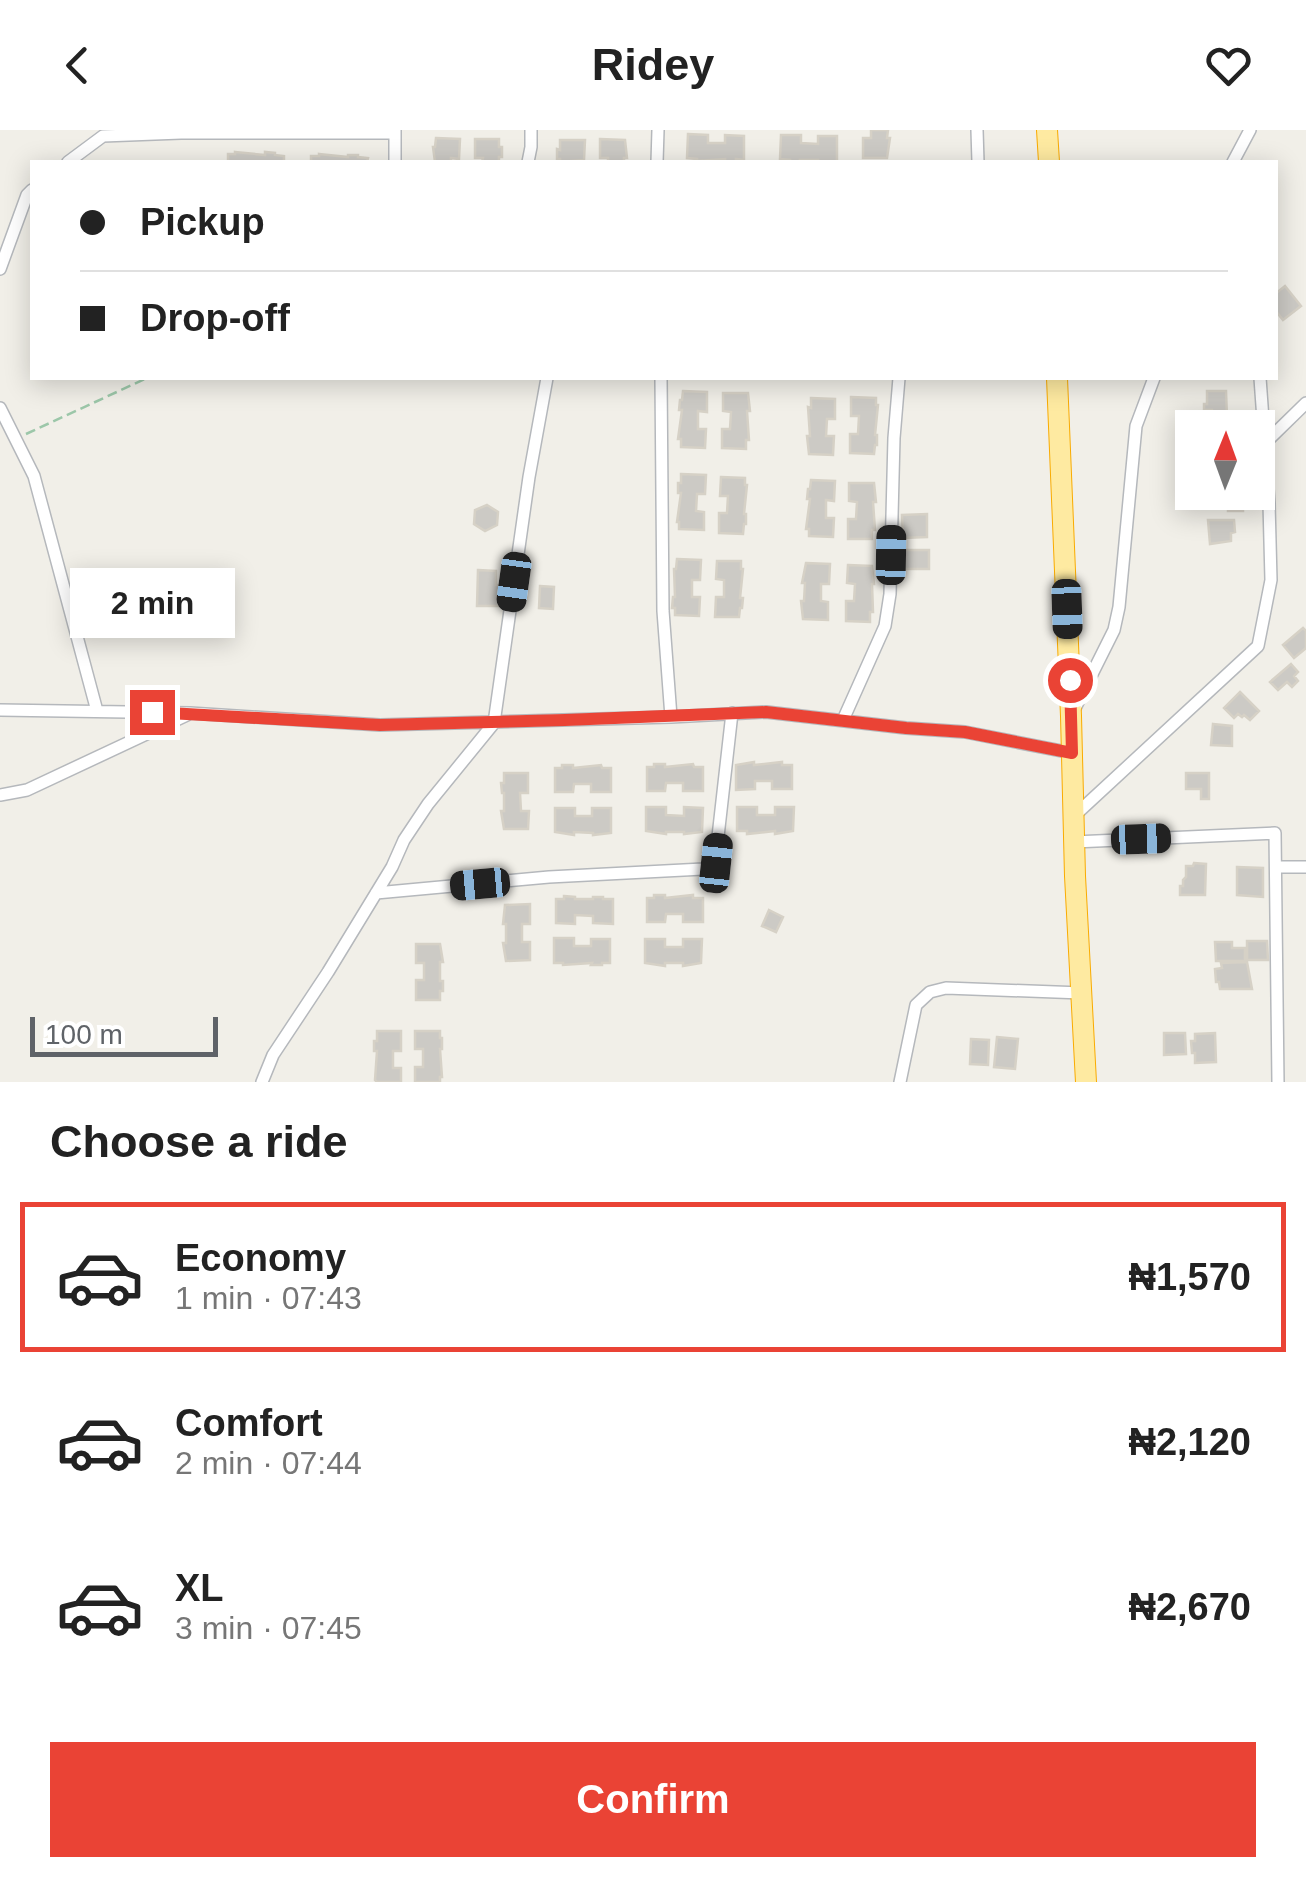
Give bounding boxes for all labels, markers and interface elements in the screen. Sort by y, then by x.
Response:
icon: back [50,38,105,93]
icon: heart [1201,38,1256,93]
text: Ridey [592,39,714,90]
text: Pickup [140,201,265,243]
text: Drop-off [140,297,290,339]
north arrow [1175,410,1275,510]
map controls [1175,410,1275,510]
car [875,525,907,585]
car [495,550,533,614]
callout: 2 min [70,567,234,637]
car [1051,578,1083,640]
text: 2 min [111,585,194,621]
route start [1048,658,1093,703]
route end [130,690,175,735]
car [1110,823,1172,855]
car [698,832,734,894]
car [449,866,511,902]
scale bar [30,1012,218,1056]
text: 100 m [45,1019,123,1050]
text: Choose a ride [50,1116,348,1167]
icon: car [55,1232,145,1322]
text: Economy [175,1237,346,1279]
text: ₦1,570 [1128,1256,1251,1298]
text: 1 min · 07:43 [175,1280,362,1316]
icon: car [55,1397,145,1487]
text: Comfort [175,1402,323,1444]
text: ₦2,120 [1128,1421,1251,1463]
text: 2 min · 07:44 [175,1445,362,1481]
icon: car [55,1562,145,1652]
text: XL [175,1567,224,1609]
text: ₦2,670 [1128,1586,1251,1628]
text: 3 min · 07:45 [175,1610,362,1646]
button: Confirm [50,1742,1256,1857]

